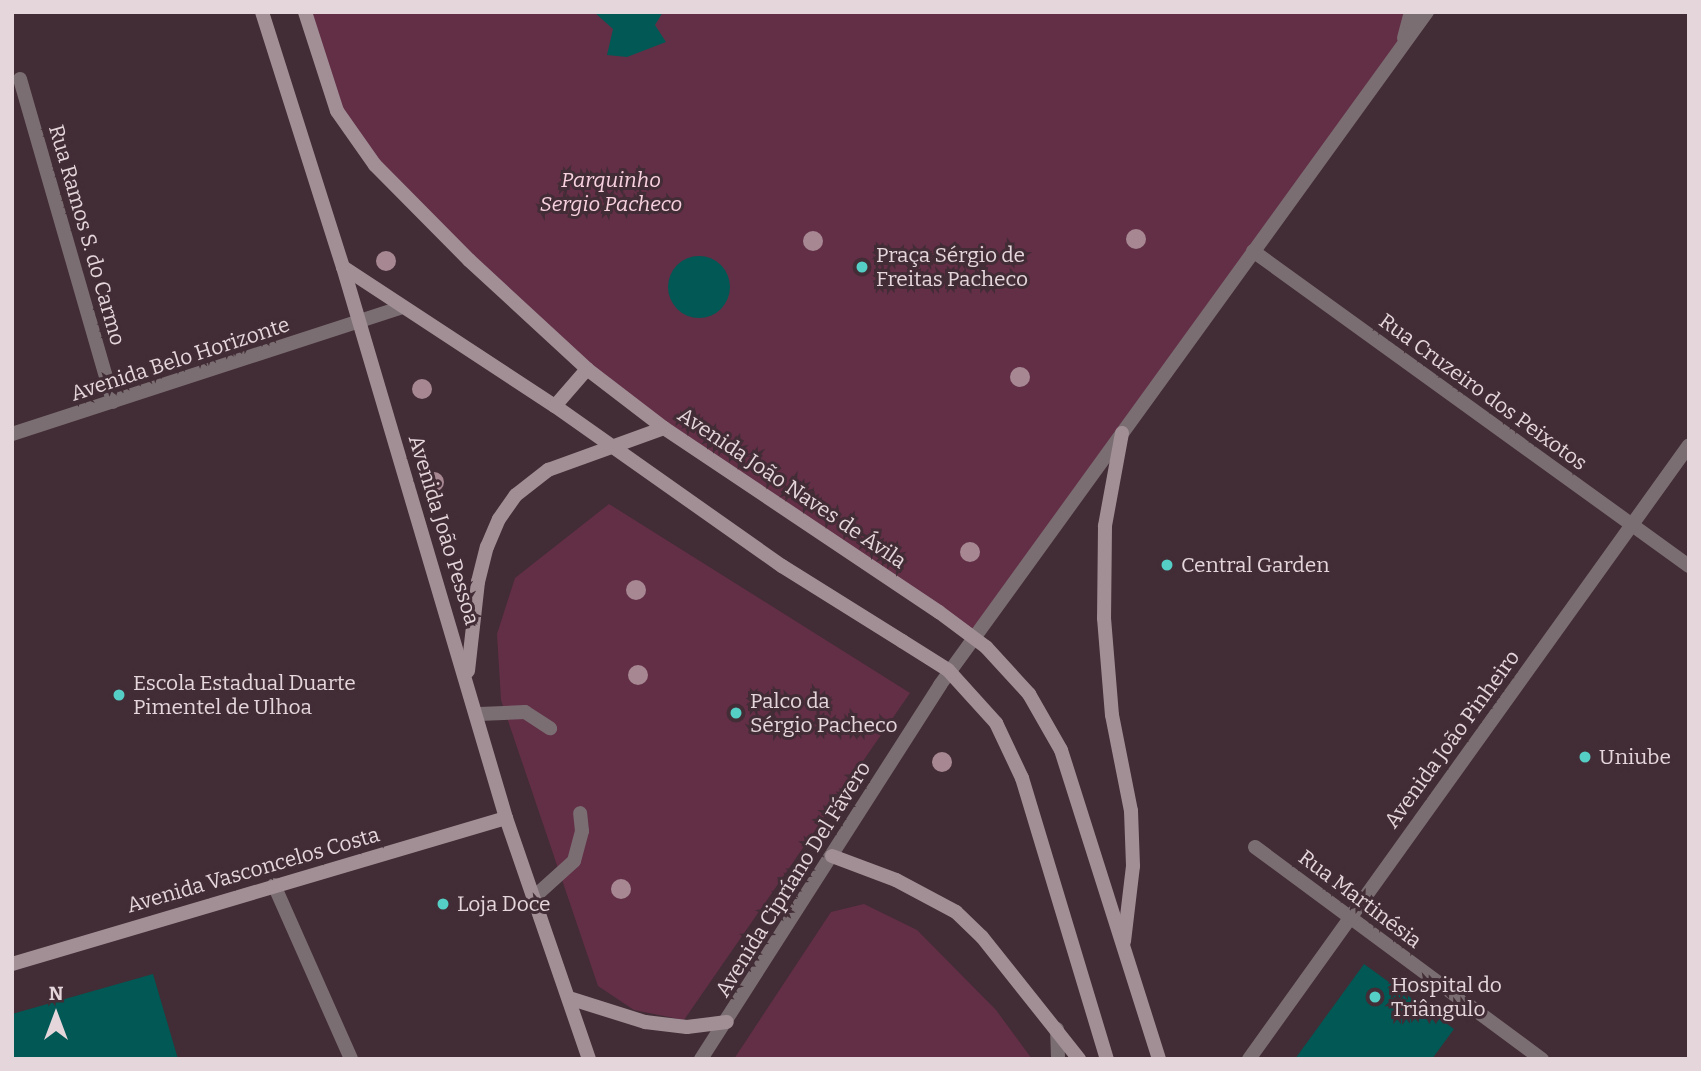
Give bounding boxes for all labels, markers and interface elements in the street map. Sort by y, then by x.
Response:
street label: Rua Ramos S. do Carmo [43,122,131,348]
park label: Parquinho Sergio Pacheco [540,167,682,217]
place label: Praça Sérgio de Freitas Pacheco [876,242,1028,292]
marker: Praça Sérgio de Freitas Pacheco [854,259,870,275]
street label: Rua Cruzeiro dos Peixotos [1374,308,1592,476]
street label: Avenida Belo Horizonte [67,312,293,406]
street label: Avenida João Naves de Ávila [673,402,911,574]
street label: Avenida João Pessoa [403,432,485,628]
place label: Central Garden [1181,552,1329,578]
marker: Central Garden [1159,557,1175,573]
street label: Avenida João Pinheiro [1379,645,1525,833]
place label: Escola Estadual Duarte Pimentel de Ulhoa [133,670,356,720]
marker: Escola Estadual Duarte Pimentel de Ulhoa [111,687,127,703]
place label: Palco da Sérgio Pacheco [750,688,898,738]
marker: Palco da Sérgio Pacheco [728,705,744,721]
place label: Uniube [1599,744,1671,770]
marker: Uniube [1577,749,1593,765]
street label: Avenida Cipríano Del Fávero [710,757,876,1001]
street label: Avenida Vasconcelos Costa [124,822,382,918]
street label: Rua Martinésia [1294,845,1426,953]
place label: Loja Doce [457,891,551,917]
marker: Loja Doce [435,896,451,912]
place label: Hospital do Triângulo [1391,972,1502,1022]
north arrow [21,980,91,1050]
text: N [49,982,63,1005]
marker: Hospital do Triângulo [1365,987,1385,1007]

